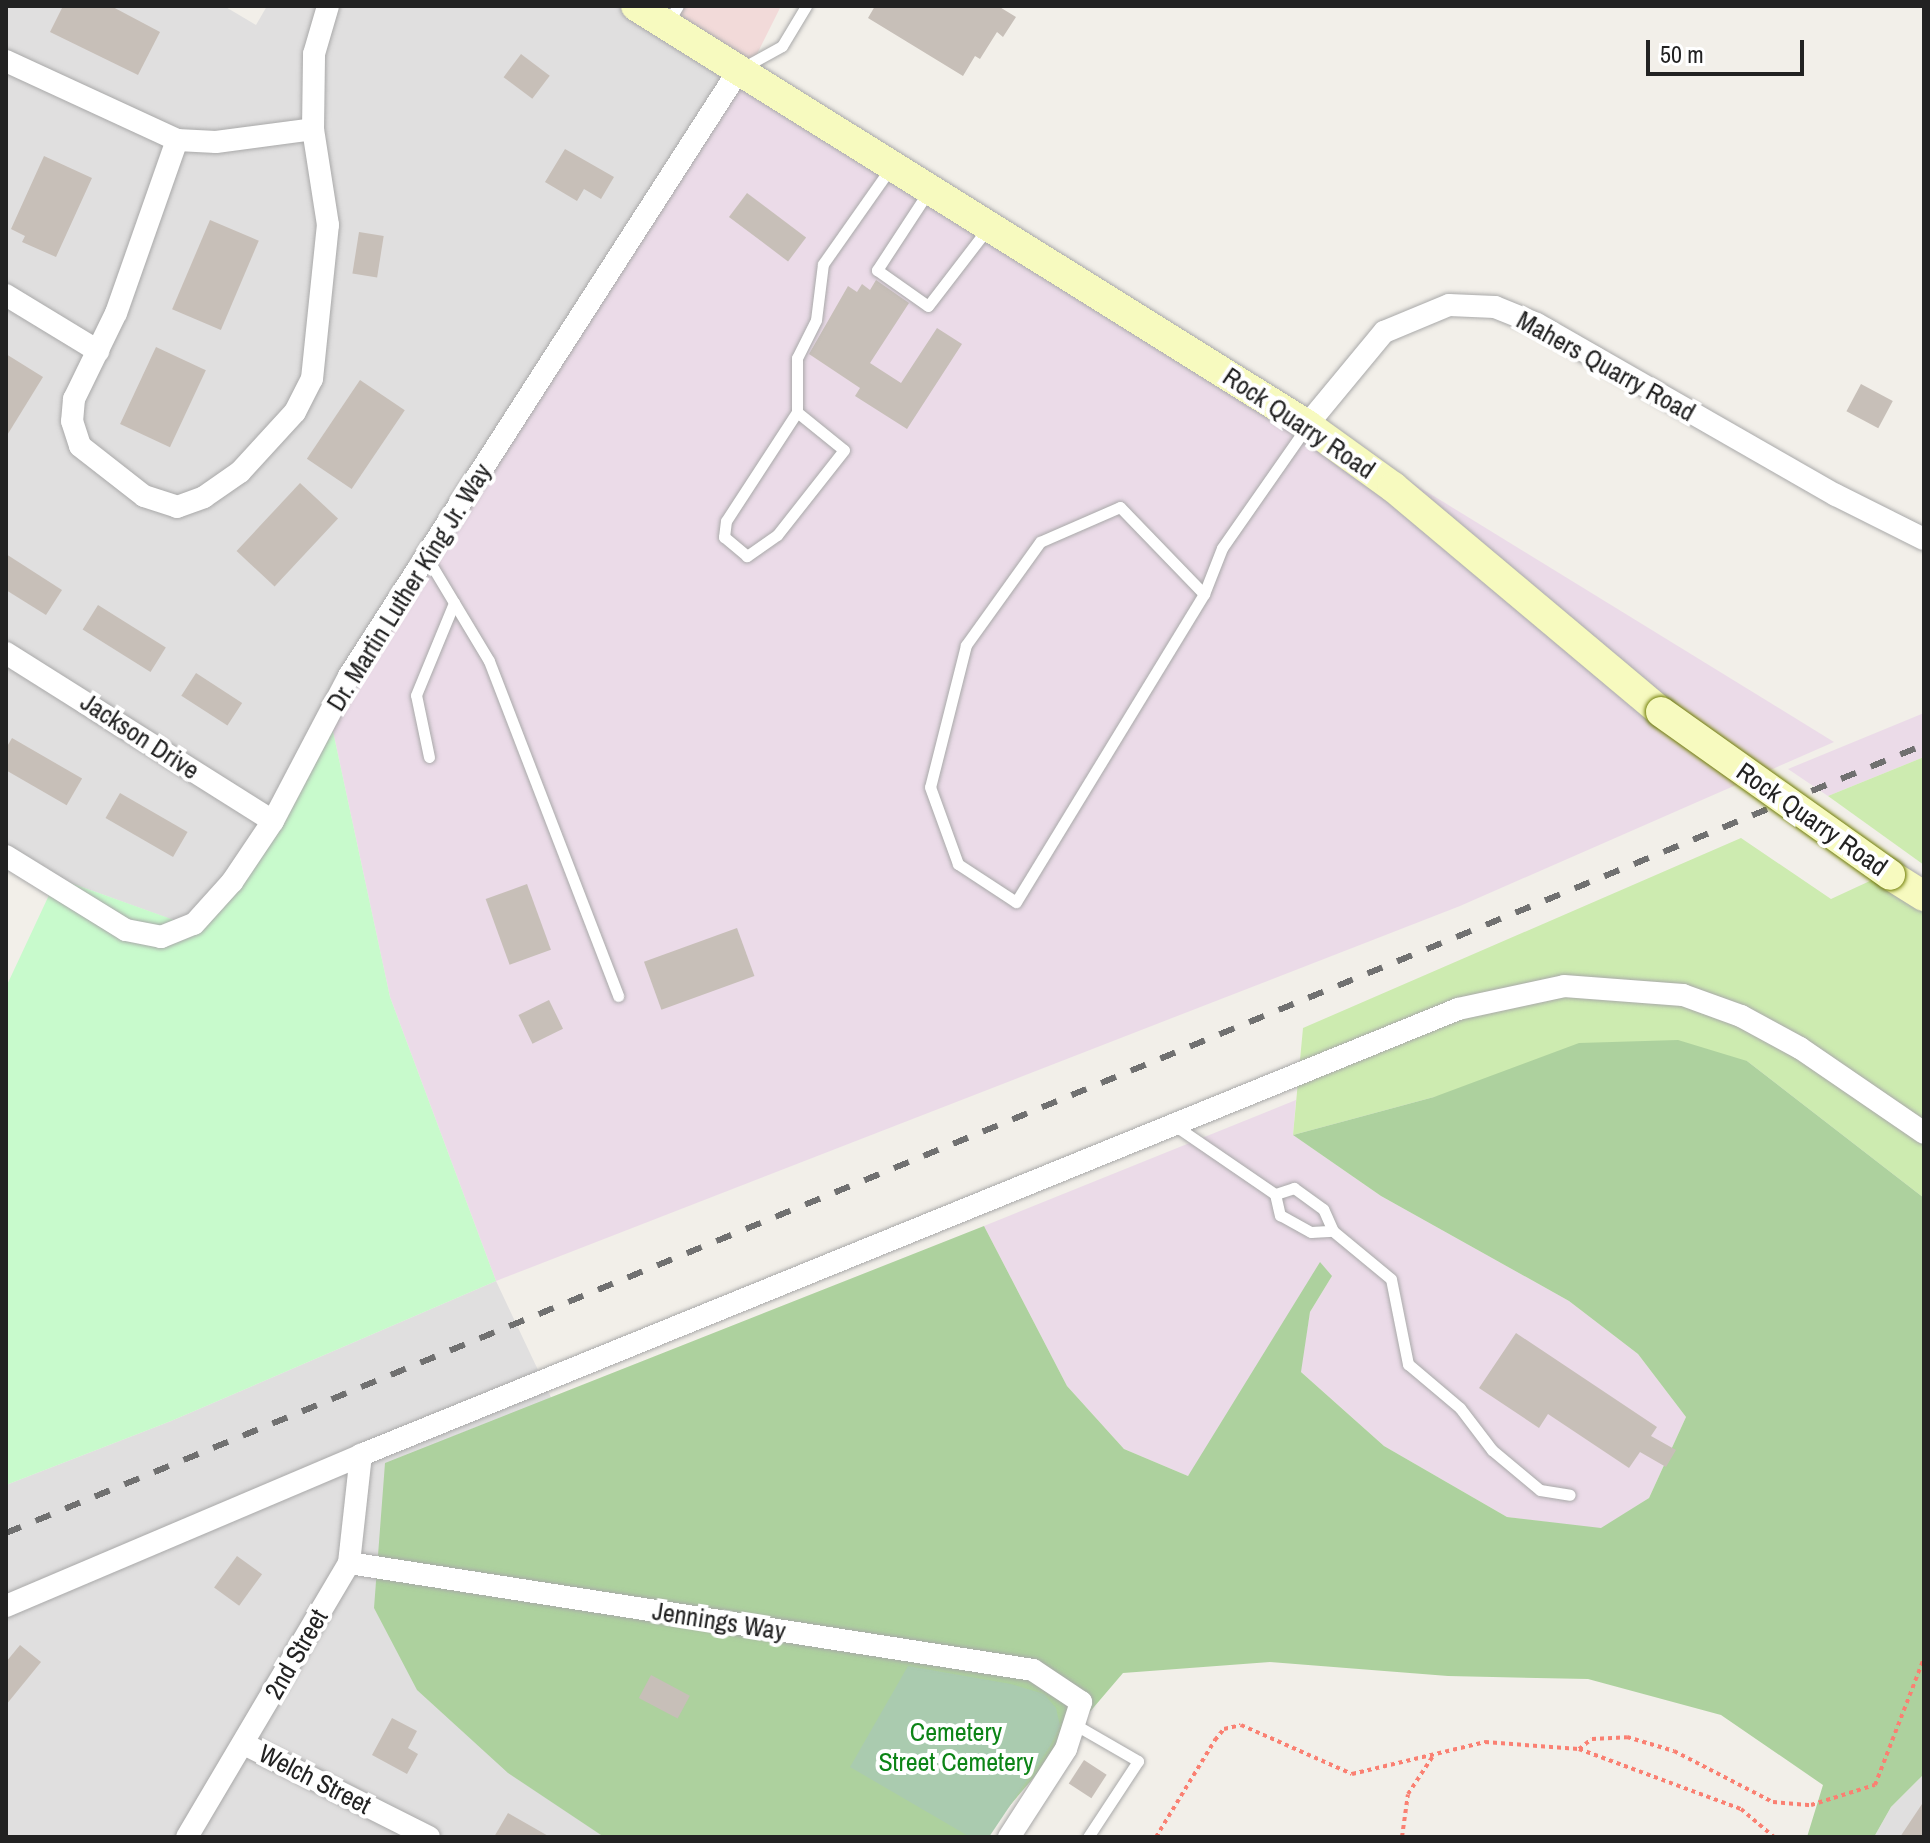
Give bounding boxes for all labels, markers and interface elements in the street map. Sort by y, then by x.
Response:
scale bar [1650,24,1808,74]
text: 50 m [1660,38,1704,70]
street label: Mahers Quarry Road [1511,304,1701,428]
street label: Rock Quarry Road [1217,361,1381,485]
street label: Dr. Martin Luther King Jr. Way [320,457,498,717]
street label: Jackson Drive [75,686,205,786]
street label: Rock Quarry Road [1731,756,1893,882]
street label: Jennings Way [650,1595,788,1647]
street label: 2nd Street [258,1604,334,1704]
park label: Cemetery Street Cemetery [878,1716,1034,1778]
street label: Welch Street [254,1737,376,1821]

